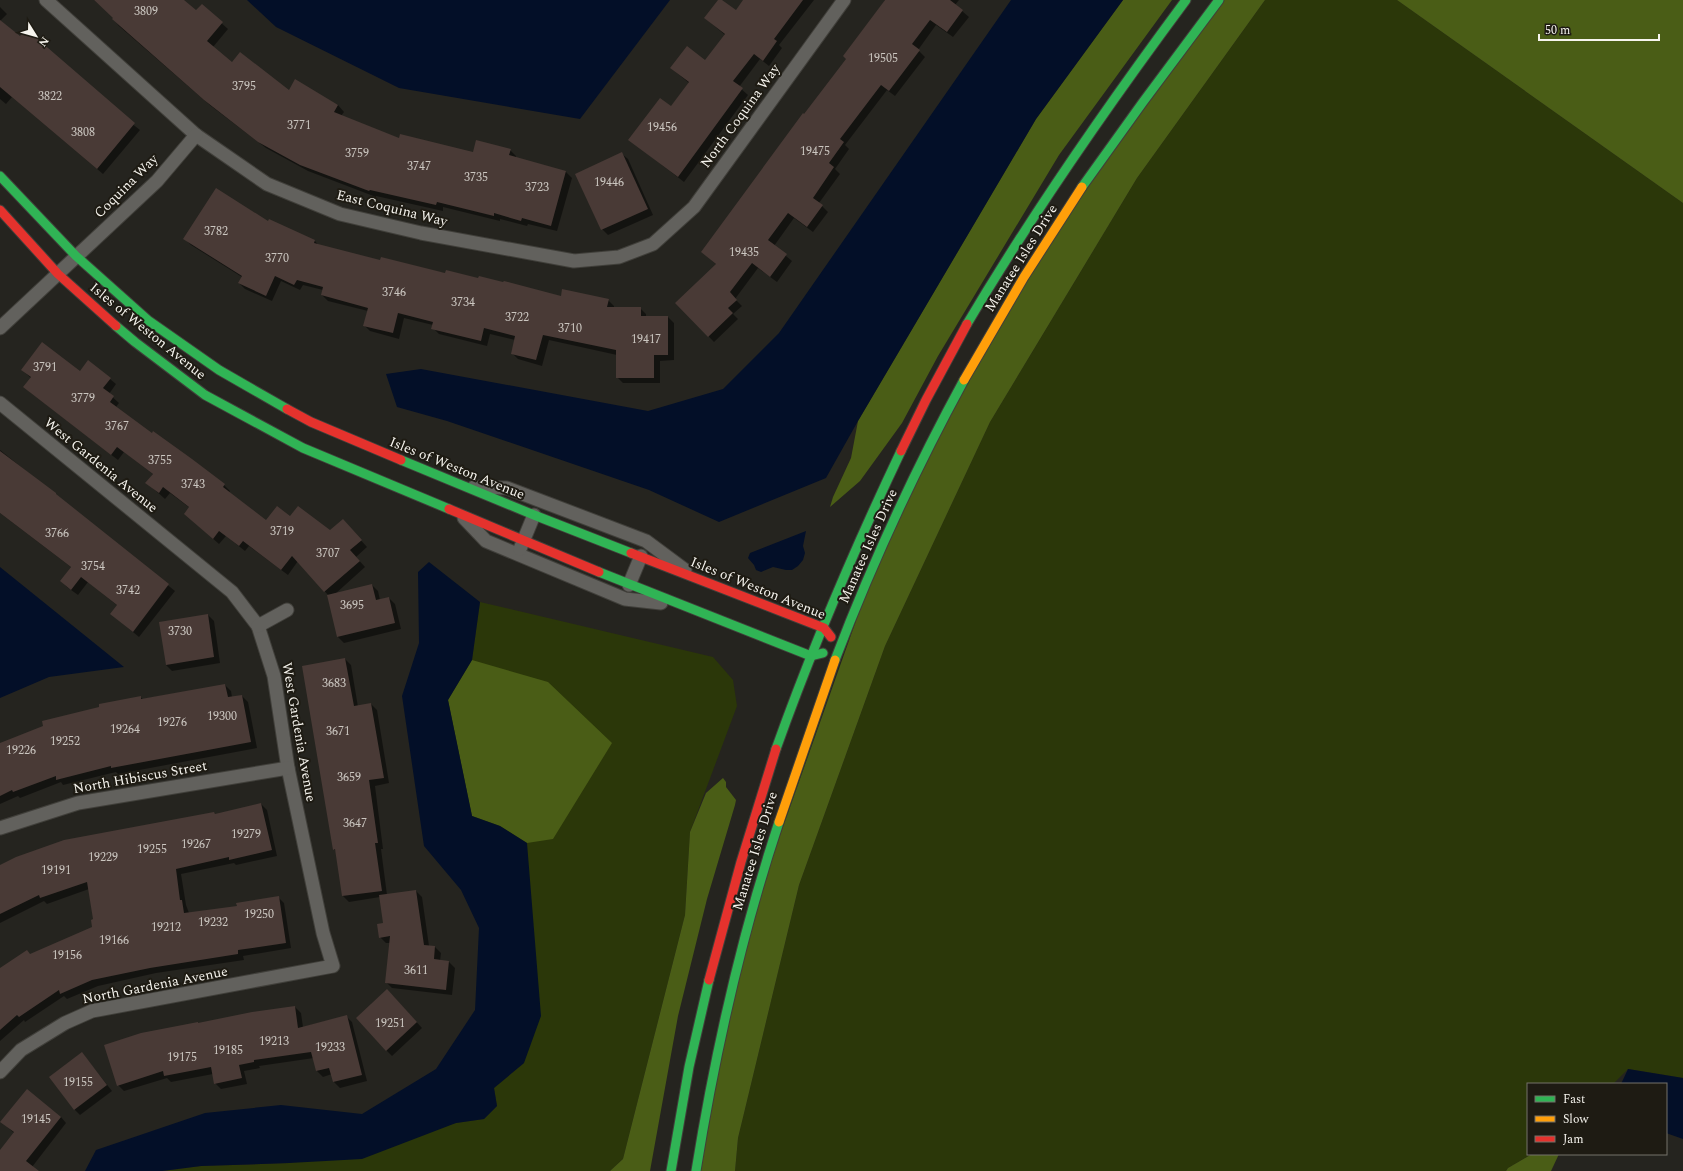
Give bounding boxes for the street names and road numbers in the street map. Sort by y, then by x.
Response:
street label: North Coquina Way [695,59,786,172]
street label: Coquina Way [89,148,164,223]
street label: East Coquina Way [334,184,451,232]
street label: Manatee Isles Drive [979,200,1063,316]
street label: Isles of Weston Avenue [85,277,211,385]
street label: West Gardenia Avenue [39,412,163,518]
street label: Isles of Weston Avenue [386,431,528,505]
street label: Manatee Isles Drive [833,485,903,607]
street label: Isles of Weston Avenue [687,551,829,625]
street label: West Gardenia Avenue [276,661,322,804]
street label: North Hibiscus Street [71,755,209,799]
street label: Manatee Isles Drive [727,789,783,913]
street label: North Gardenia Avenue [81,961,230,1009]

